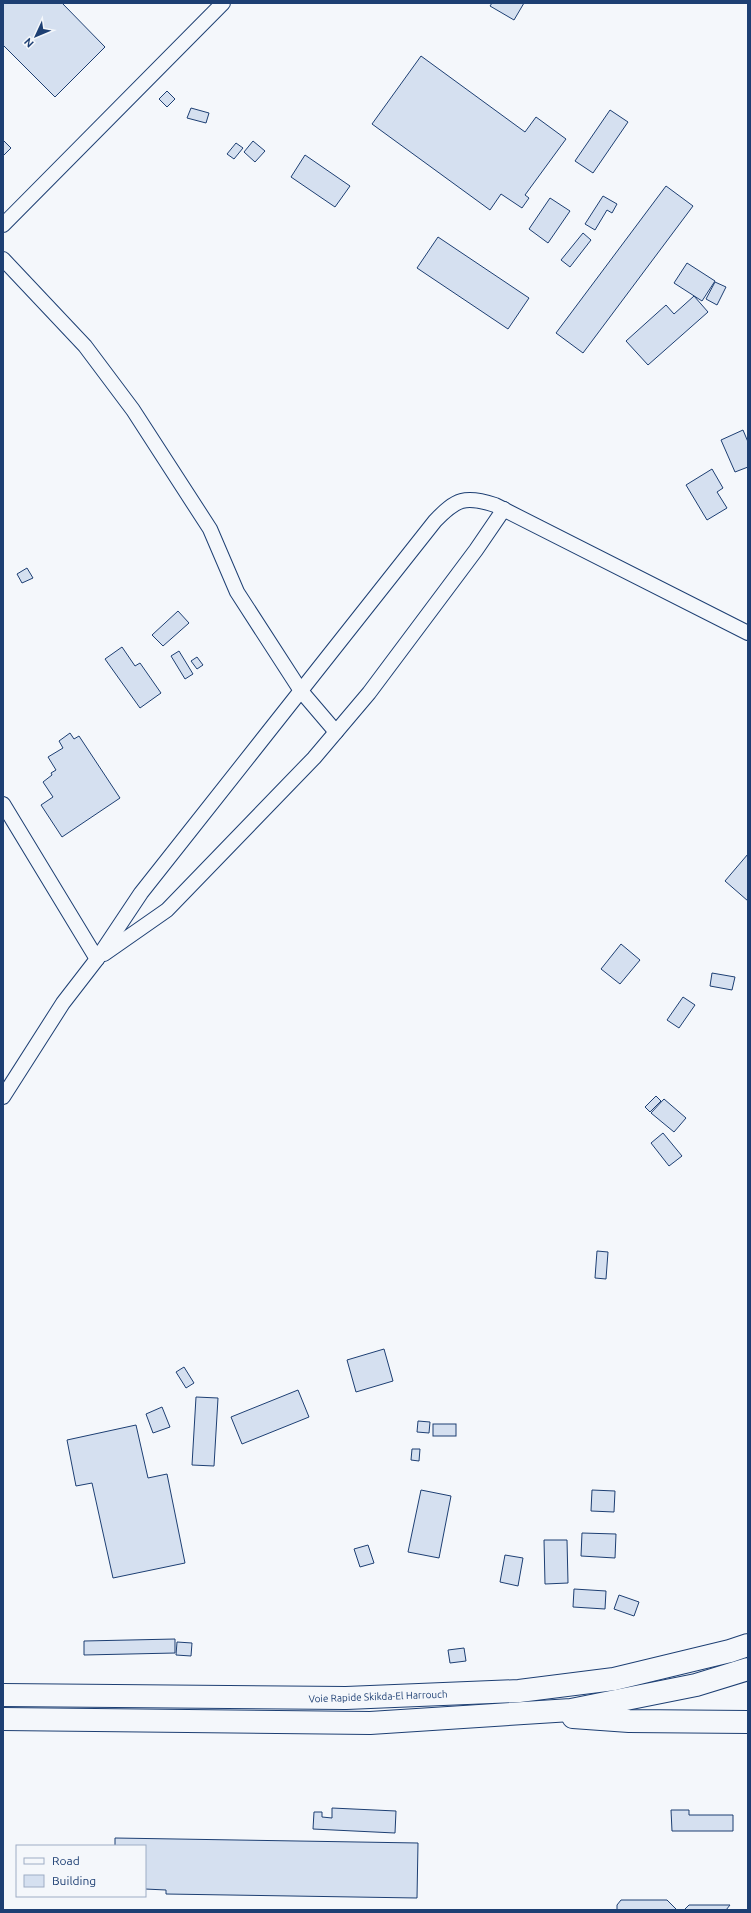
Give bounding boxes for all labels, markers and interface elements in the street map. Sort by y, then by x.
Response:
north arrow [16,16,56,56]
text: N [22,36,36,50]
street label: Voie Rapide Skikda-El Harrouch [308,1689,448,1704]
legend [16,1845,146,1897]
text: Road [52,1854,80,1867]
text: Building [52,1874,96,1887]

